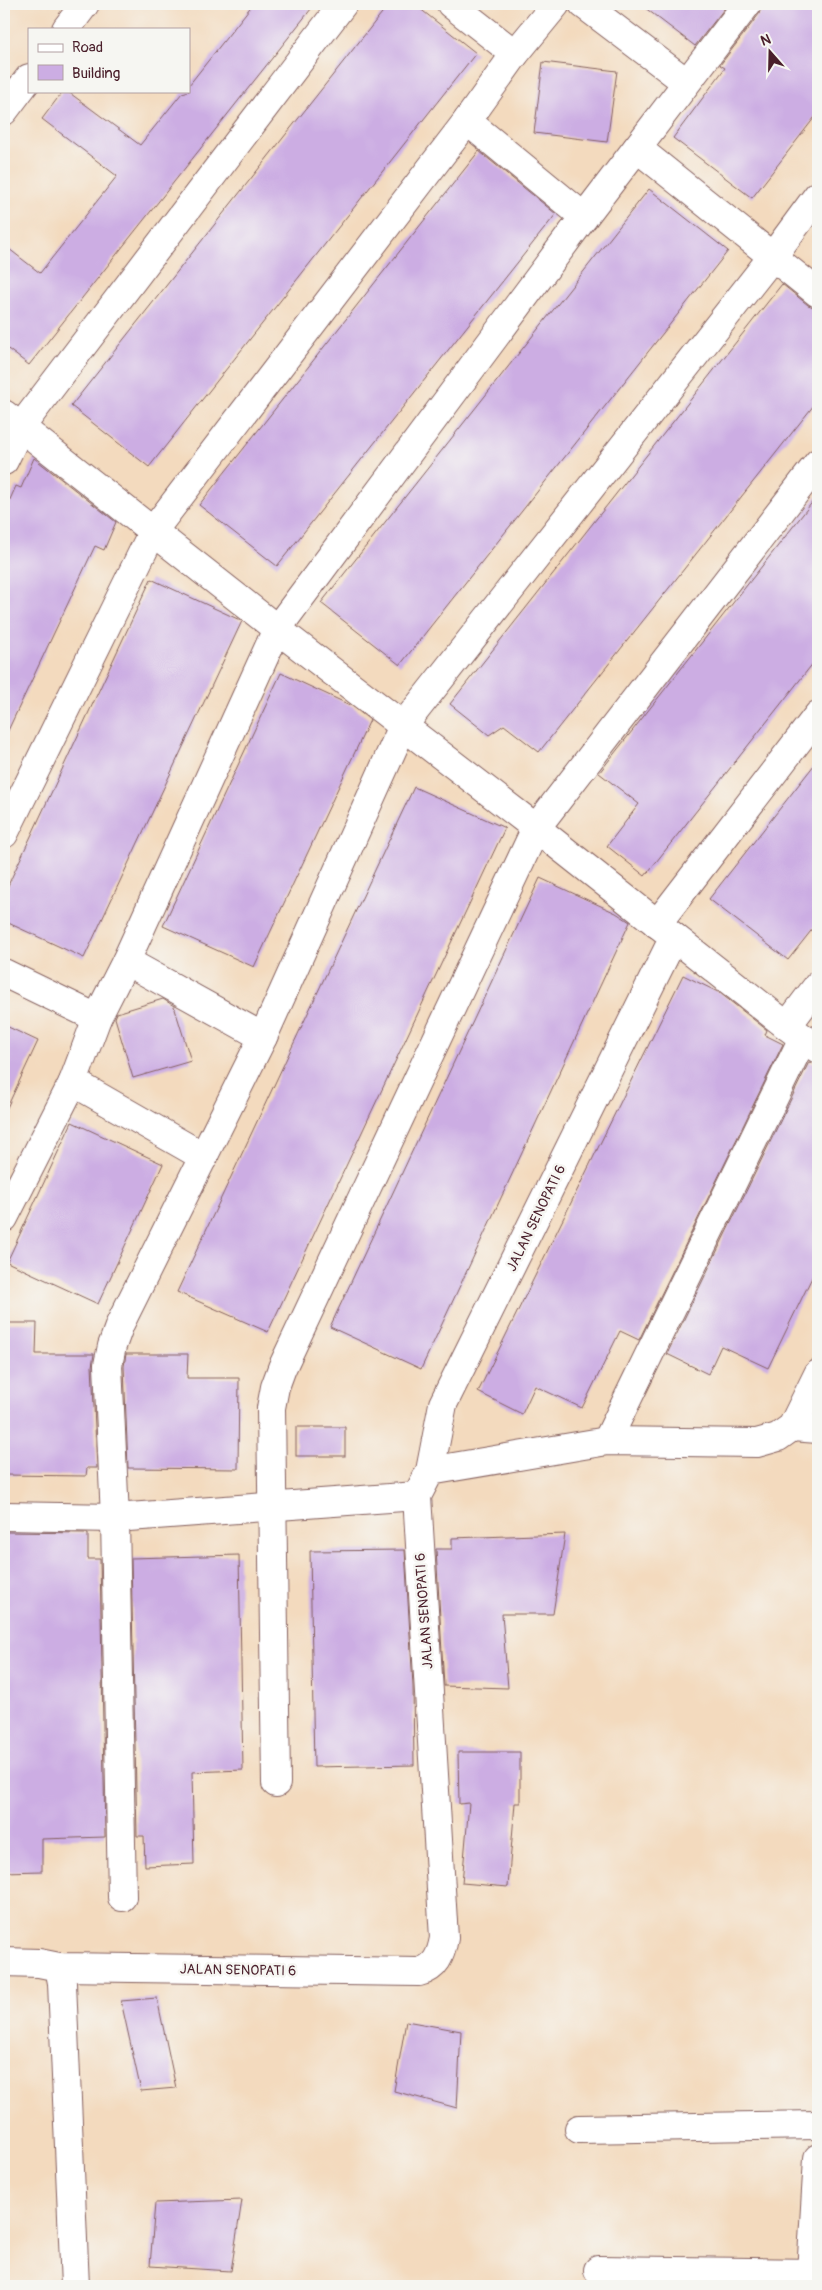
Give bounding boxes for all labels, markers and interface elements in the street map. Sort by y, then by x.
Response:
legend [28,28,190,92]
north arrow [744,28,794,78]
text: N [758,31,773,50]
text: Road [72,38,103,57]
text: Building [72,64,120,83]
street label: JALAN SENOPATI 6 [503,1162,569,1274]
street label: JALAN SENOPATI 6 [411,1552,437,1670]
street label: JALAN SENOPATI 6 [180,1960,296,1980]

